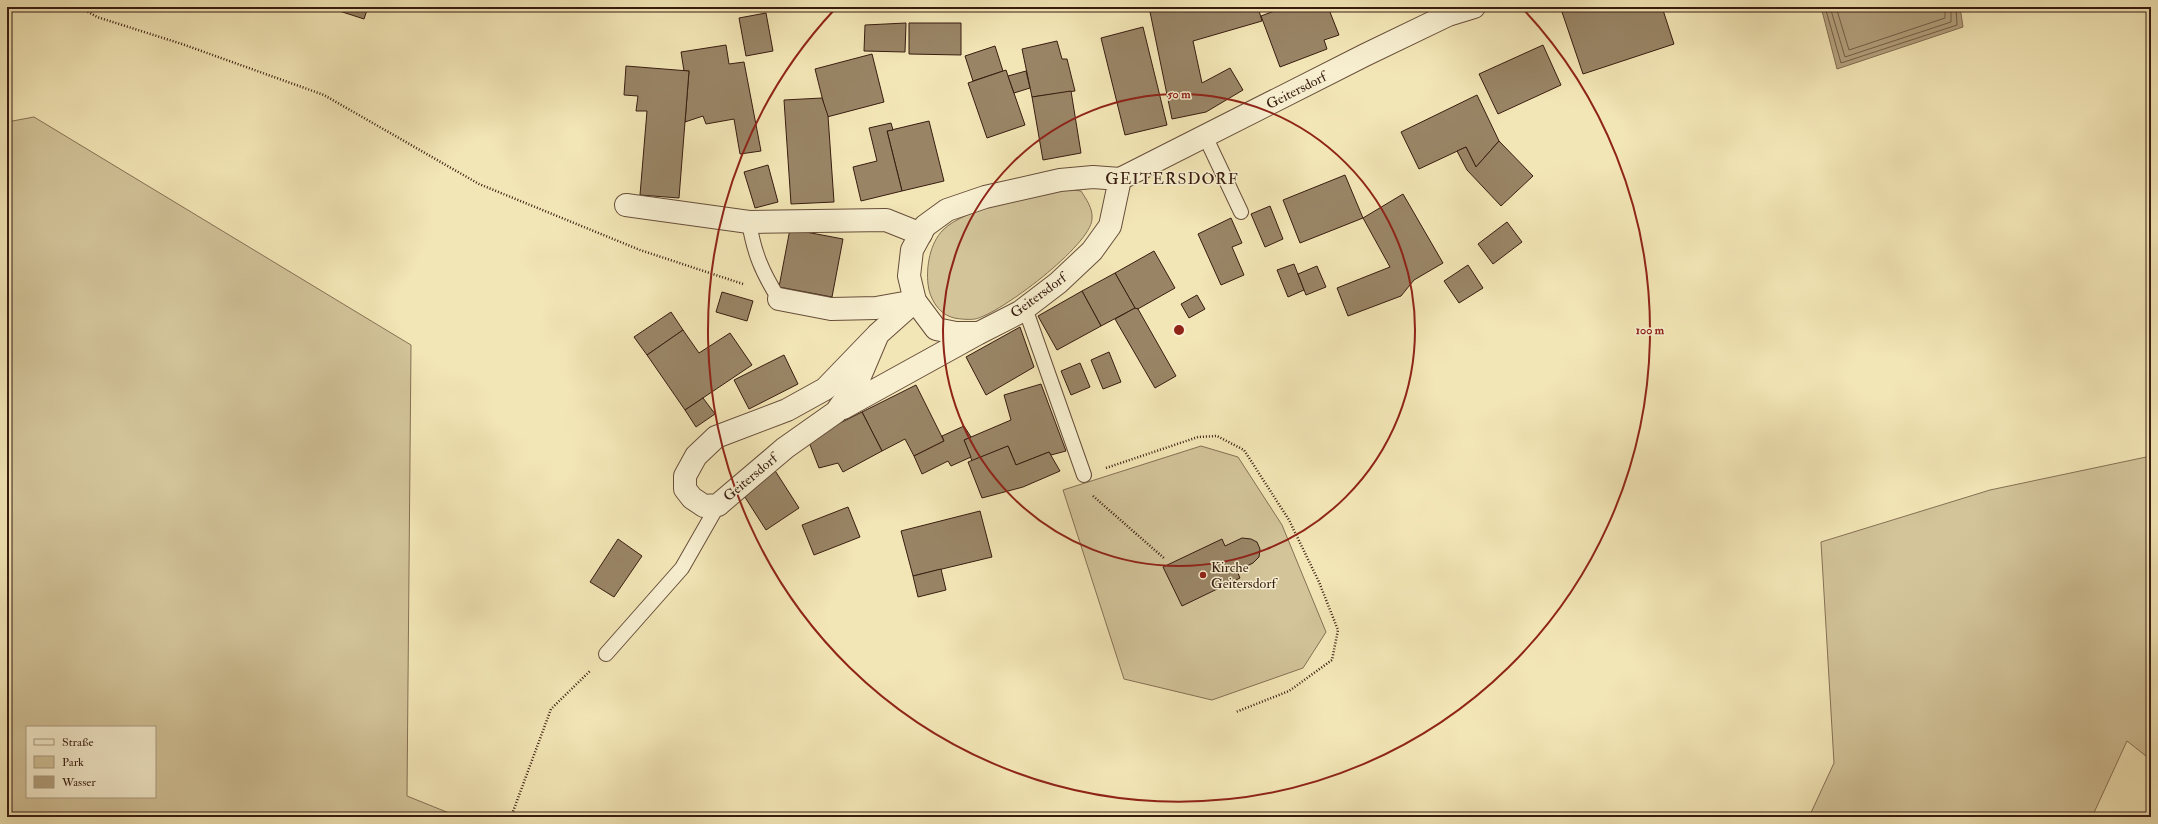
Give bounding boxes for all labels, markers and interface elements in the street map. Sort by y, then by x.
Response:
street label: Geitersdorf [1263,67,1331,113]
text: 50 m [1167,87,1191,102]
district label: GEITERSDORF [1105,169,1239,189]
street label: Geitersdorf [1007,268,1072,321]
centre of rings [1172,323,1186,337]
text: 100 m [1636,323,1665,338]
street label: Geitersdorf [720,448,783,505]
place label: Kirche Geitersdorf [1211,559,1279,592]
marker: Kirche Geitersdorf [1198,570,1208,580]
legend [26,726,156,798]
text: Straße [62,735,93,750]
text: Park [62,755,84,770]
text: Wasser [61,775,96,790]

